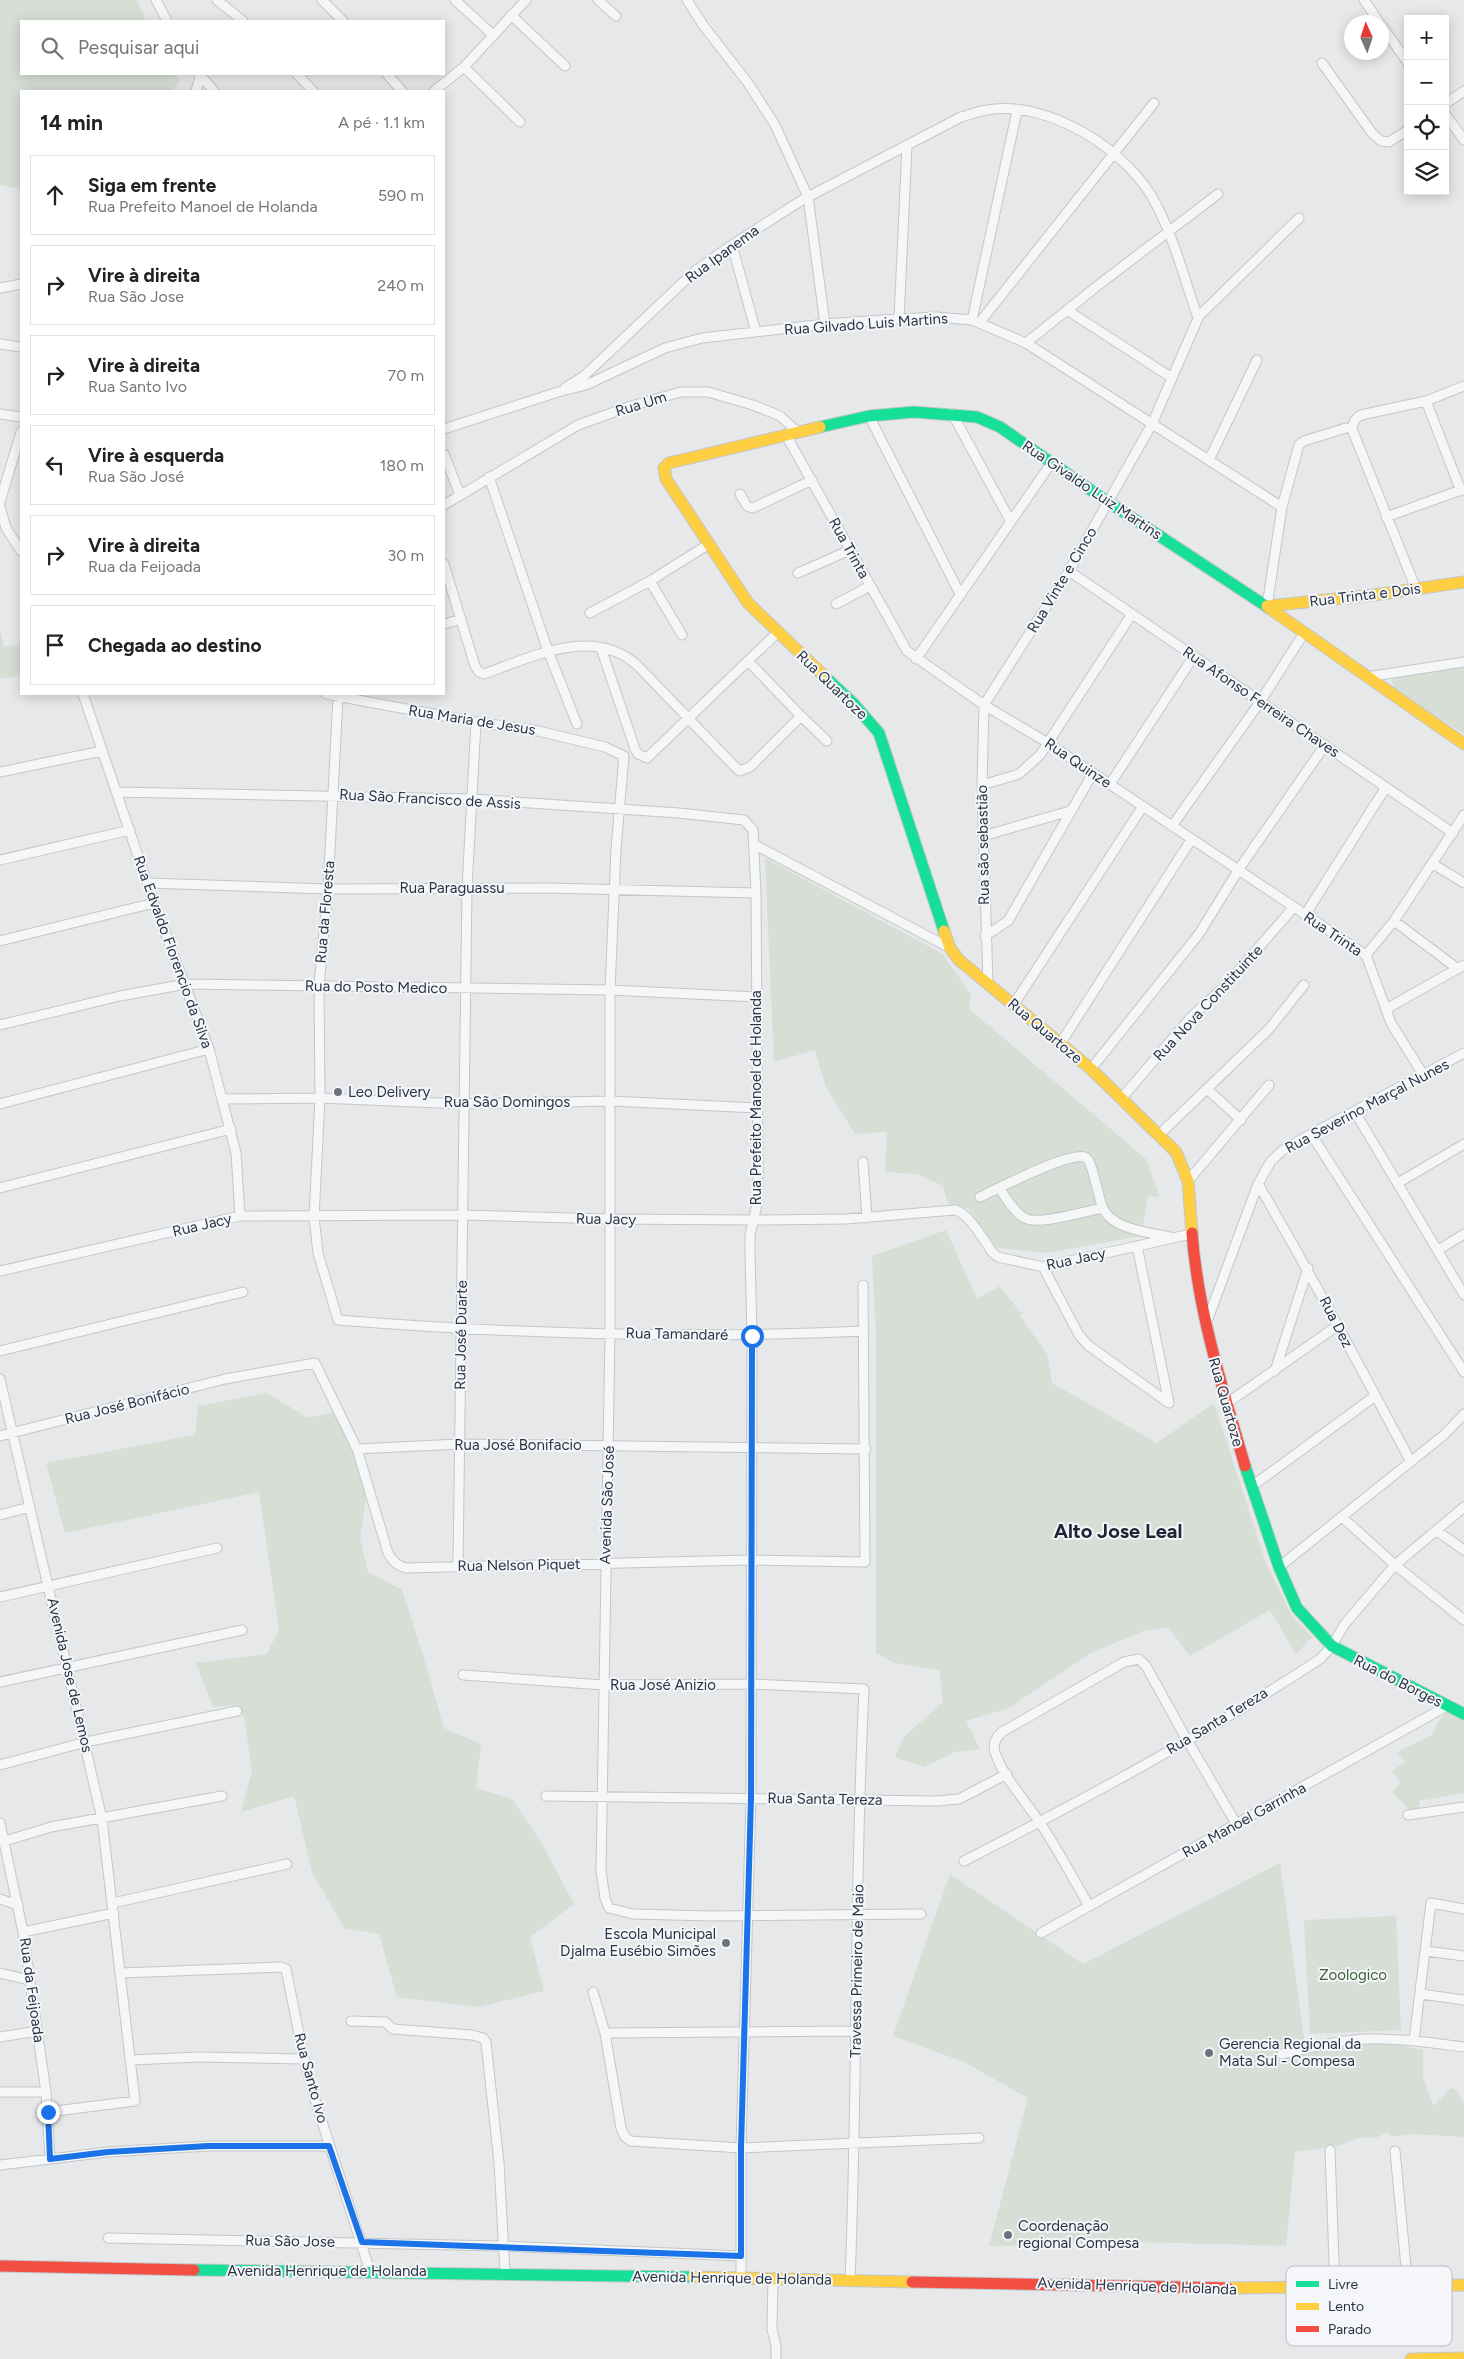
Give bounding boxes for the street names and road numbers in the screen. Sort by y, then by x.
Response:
street label: Rua Ipanema [682,221,762,287]
street label: Rua Gilvado Luis Martins [784,309,948,339]
street label: Rua Um [613,388,669,420]
street label: Rua Givaldo Luiz Martins [1019,437,1165,543]
street label: Rua Trinta [825,514,873,582]
street label: Rua Vinte e Cinco [1023,524,1101,636]
street label: Rua Trinta e Dois [1308,579,1422,611]
street label: Rua Afonso Ferreira Chaves [1179,643,1343,761]
street label: Rua Quartoze [793,647,871,723]
street label: Rua Maria de Jesus [407,701,537,739]
street label: Rua Quinze [1041,734,1115,792]
street label: Rua são sebastião [973,784,993,905]
street label: Rua São Francisco de Assis [339,785,521,813]
street label: Rua Edvaldo Florencio da Silva [130,853,216,1051]
street label: Rua da Floresta [312,860,338,964]
street label: Rua Paraguassu [399,879,505,897]
street label: Rua Trinta [1300,908,1366,960]
street label: Rua Nova Constituinte [1150,941,1266,1065]
street label: Rua do Posto Medico [305,977,448,997]
street label: Rua Prefeito Manoel de Holanda [747,990,765,1206]
street label: Rua Quartoze [1004,995,1086,1067]
street label: Rua Severino Marçal Nunes [1282,1055,1452,1157]
street label: Rua São Domingos [444,1093,570,1111]
street label: Rua Jacy [171,1209,234,1241]
street label: Rua Jacy [576,1209,636,1229]
street label: Rua Jacy [1045,1244,1107,1274]
street label: Rua José Duarte [451,1280,471,1390]
street label: Rua Dez [1315,1293,1357,1351]
street label: Rua Tamandaré [626,1324,728,1344]
street label: Rua Quartoze [1205,1355,1247,1449]
street label: Rua José Bonifácio [63,1380,191,1428]
street label: Rua José Bonifacio [454,1436,582,1454]
street label: Avenida São José [596,1445,618,1565]
street label: Rua Nelson Piquet [457,1555,581,1575]
street label: Avenida Jose de Lemos [43,1596,97,1754]
street label: Rua do Borges [1351,1651,1445,1711]
street label: Rua José Anizio [610,1676,716,1694]
street label: Rua Santa Tereza [1163,1684,1271,1758]
street label: Rua Manoel Garrinha [1179,1778,1309,1862]
street label: Rua Santa Tereza [767,1789,883,1809]
street label: Travessa Primeiro de Maio [846,1884,868,2058]
street label: Rua da Feijoada [16,1936,48,2044]
street label: Rua Santo Ivo [290,2031,332,2125]
street label: Rua São Jose [245,2231,335,2251]
street label: Avenida Henrique de Holanda [227,2262,427,2280]
street label: Avenida Henrique de Holanda [632,2267,832,2289]
street label: Avenida Henrique de Holanda [1037,2274,1237,2298]

